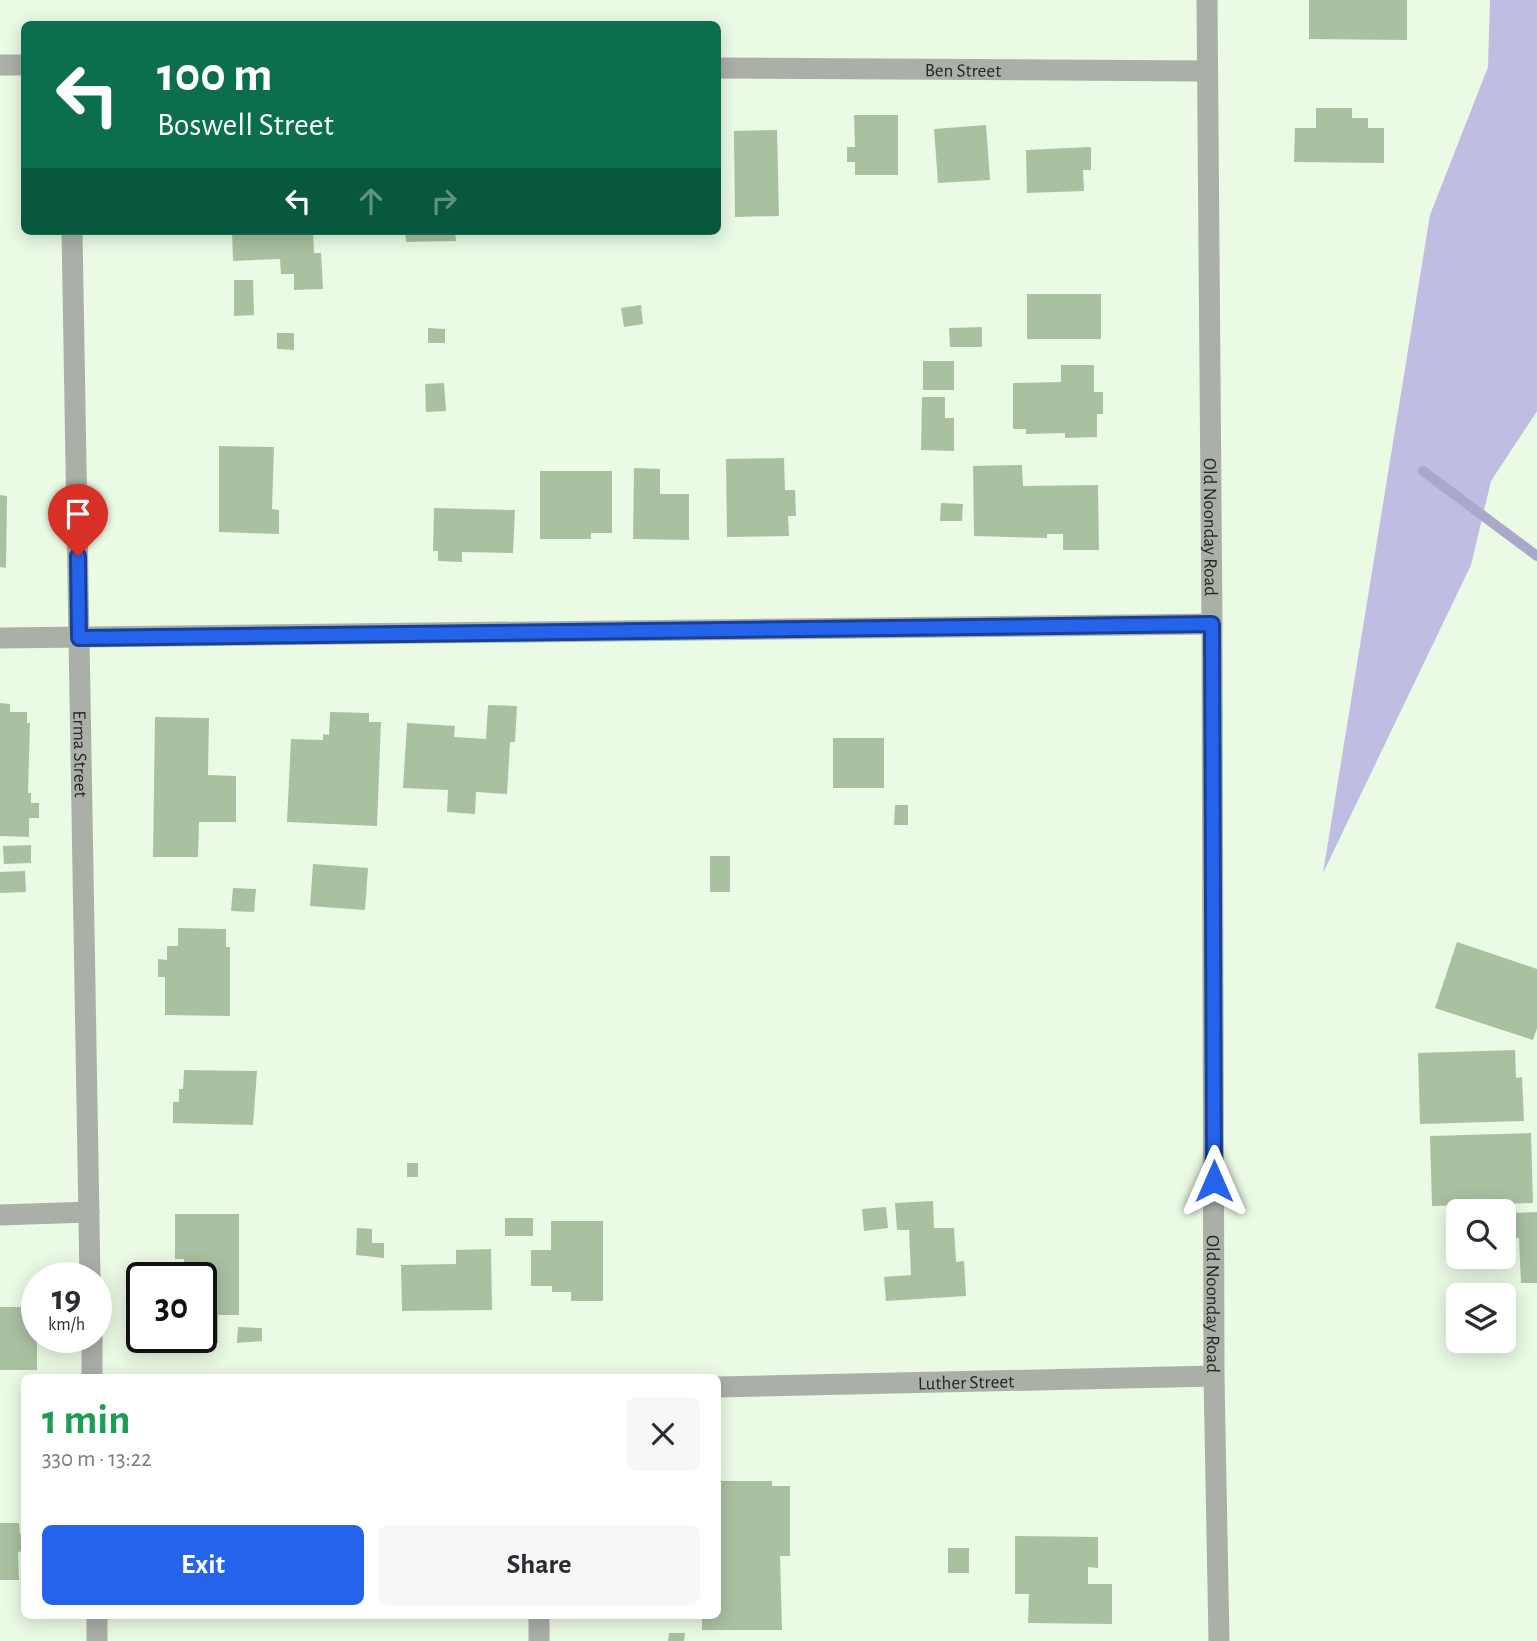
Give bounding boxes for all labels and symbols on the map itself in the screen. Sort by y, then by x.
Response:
street label: Ben Street [925,61,1001,81]
street label: Old Noonday Road [1200,458,1220,596]
pin [48,484,108,556]
street label: Erma Street [69,710,90,798]
position arrow [1177,1144,1251,1218]
street label: Old Noonday Road [1203,1235,1222,1373]
speed limit sign: 30 [126,1262,217,1353]
street label: Luther Street [918,1372,1014,1394]

